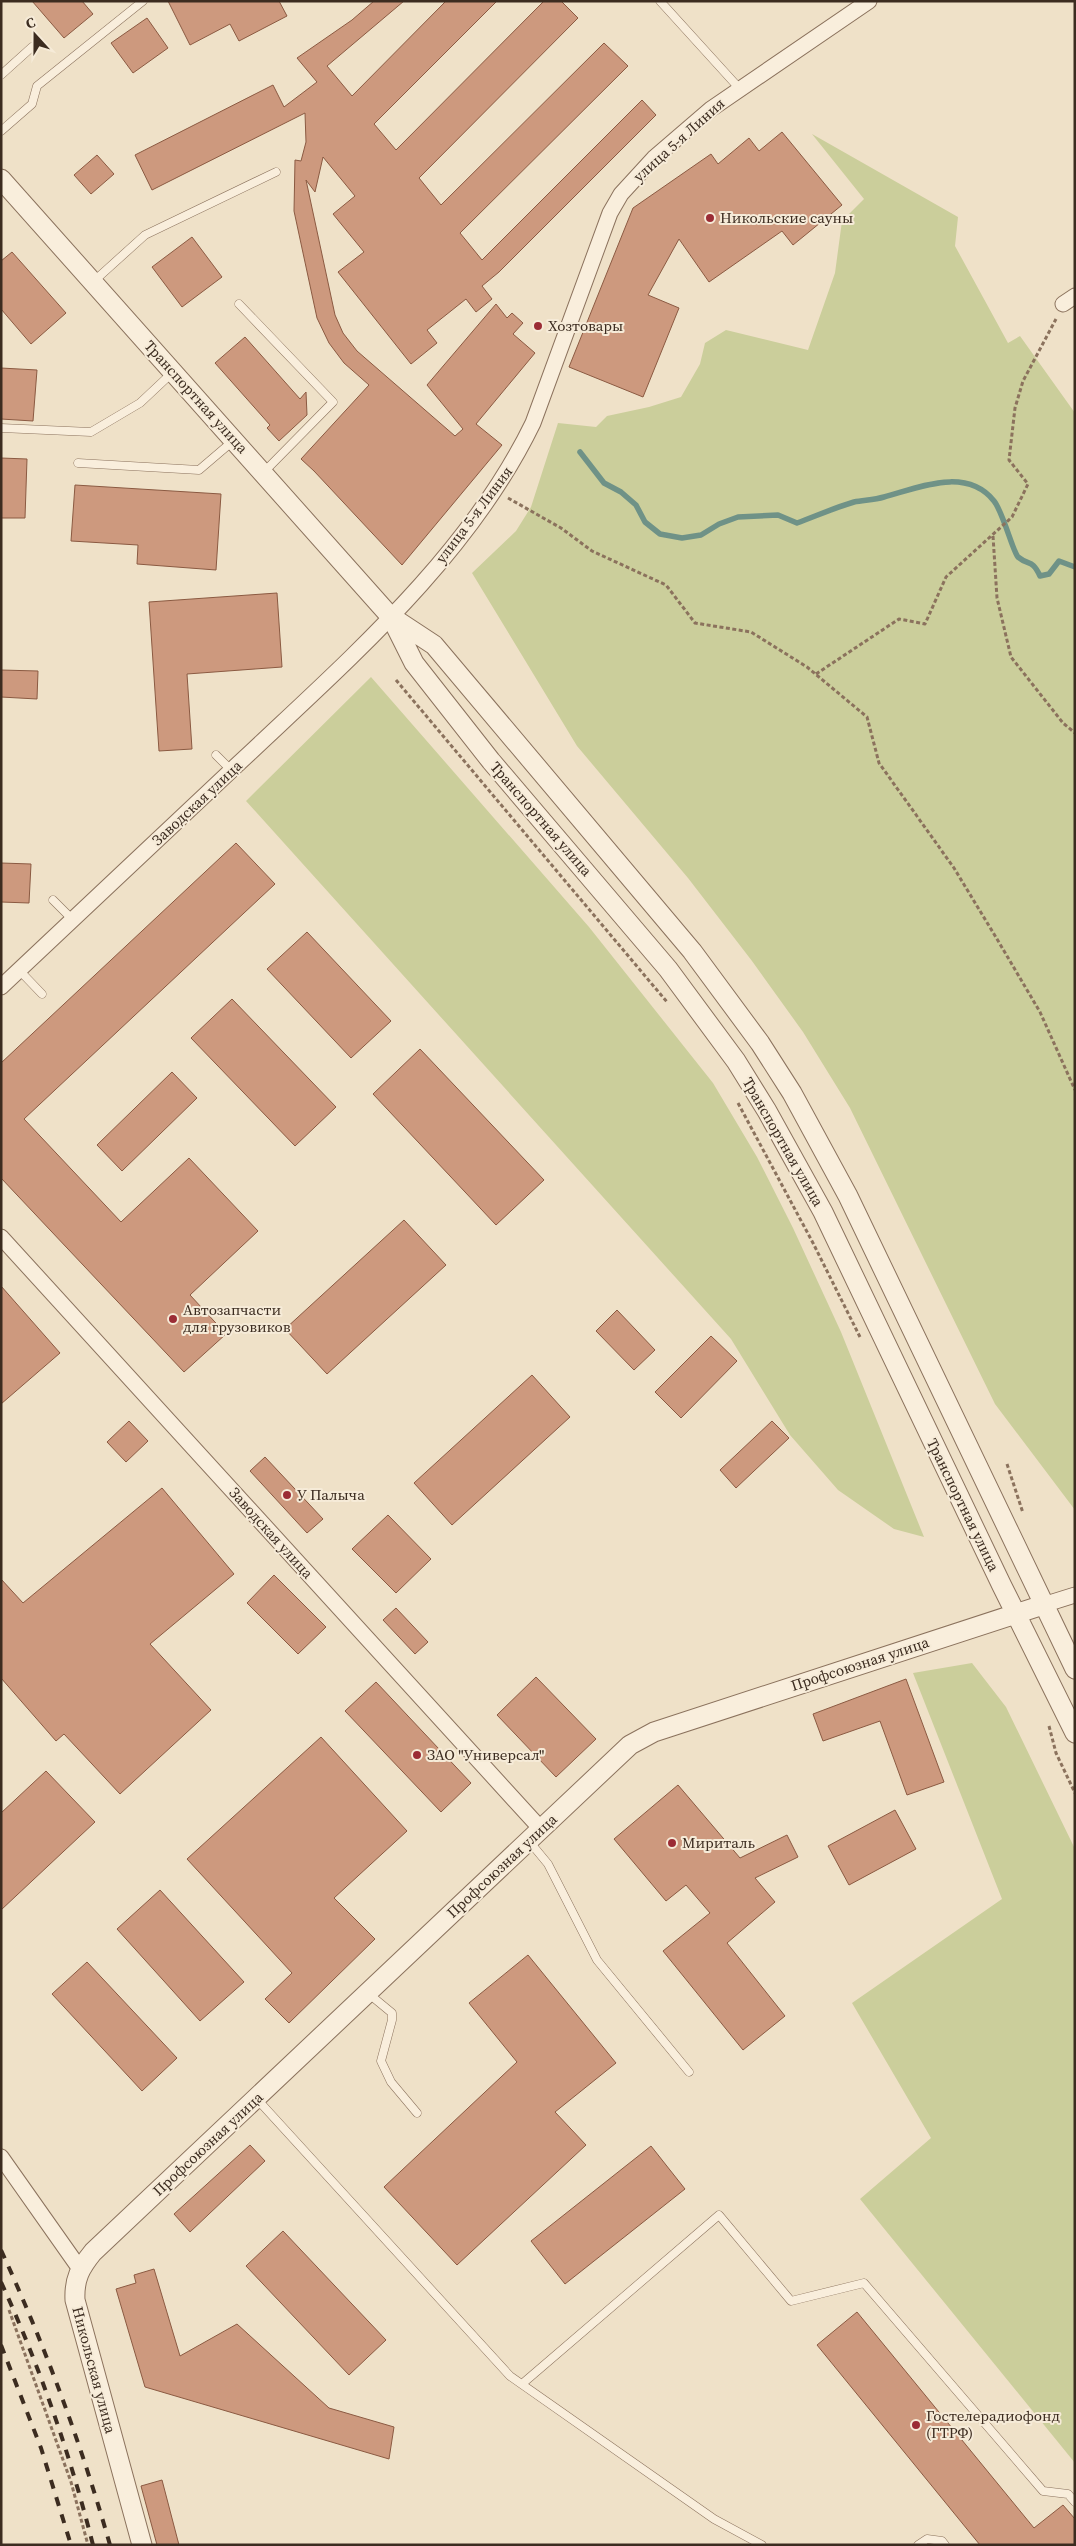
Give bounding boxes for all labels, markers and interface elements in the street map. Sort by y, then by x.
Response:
north arrow [10,10,60,60]
text: С [23,12,38,34]
street label: улица 5-я Линия [628,93,729,186]
place label: Никольские сауны [720,207,853,228]
marker: Никольские сауны [704,212,716,224]
place label: Хозтовары [548,315,623,336]
marker: Хозтовары [532,320,544,332]
street label: Транспортная улица [140,335,253,458]
street label: улица 5-я Линия [430,462,517,568]
street label: Заводская улица [147,755,247,850]
street label: Транспортная улица [486,757,597,881]
street label: Транспортная улица [738,1073,829,1210]
place label: Автозапчасти для грузовиков [183,1299,291,1337]
marker: Автозапчасти для грузовиков [167,1313,179,1325]
street label: Транспортная улица [922,1435,1005,1575]
street label: Заводская улица [225,1482,318,1583]
place label: У Палыча [297,1484,365,1505]
marker: У Палыча [281,1489,293,1501]
street label: Профсоюзная улица [788,1631,932,1696]
place label: ЗАО "Универсал" [427,1744,544,1765]
marker: ЗАО "Универсал" [411,1749,423,1761]
street label: Профсоюзная улица [442,1809,562,1922]
place label: Мириталь [682,1832,756,1853]
marker: Мириталь [666,1837,678,1849]
street label: Профсоюзная улица [148,2087,268,2200]
street label: Никольская улица [67,2304,122,2436]
place label: Гостелерадиофонд (ГТРФ) [926,2405,1060,2443]
marker: Гостелерадиофонд (ГТРФ) [910,2419,922,2431]

